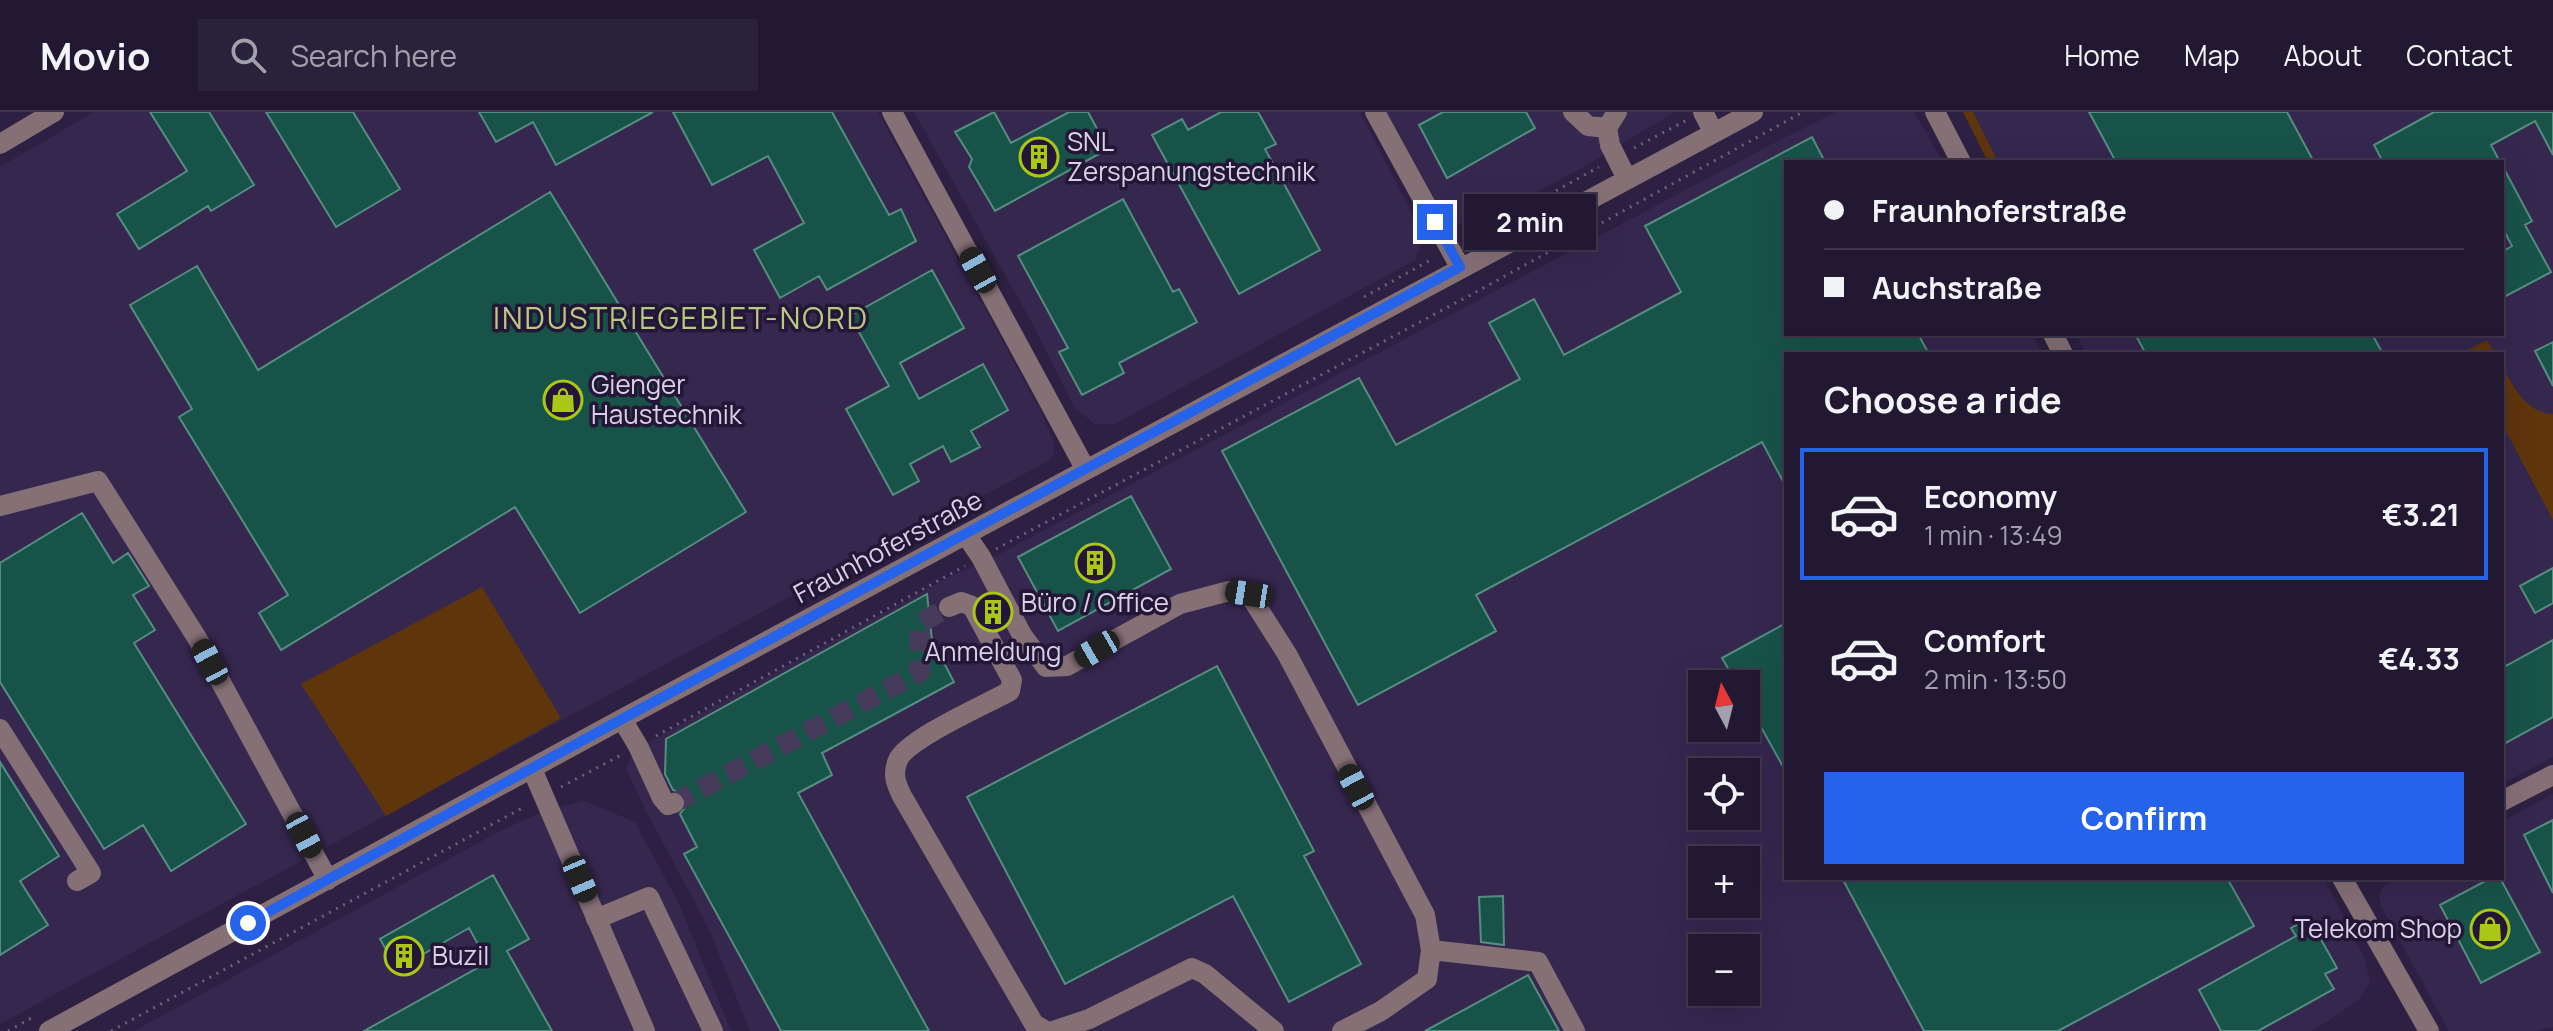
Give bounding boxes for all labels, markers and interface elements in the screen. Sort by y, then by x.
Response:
search box [198,19,758,91]
text: Movio [40,29,150,81]
icon: search [226,33,270,77]
text: Search here [290,35,457,76]
text: Home [2064,36,2140,74]
text: Map [2184,36,2240,74]
text: About [2284,36,2362,74]
text: Contact [2406,36,2513,74]
place label: SNL Zerspanungstechnik [1067,123,1316,189]
building icon: SNL Zerspanungstechnik [1018,136,1060,178]
text: Fraunhoferstraße [1872,190,2127,231]
callout: 2 min [1463,194,1595,250]
route end [1417,204,1453,240]
text: 2 min [1496,204,1564,240]
car [956,243,1000,297]
text: Auchstraße [1872,267,2042,308]
district label: INDUSTRIEGEBIET-NORD [493,297,869,338]
place label: Gienger Haustechnik [591,366,743,432]
text: Choose a ride [1824,375,2062,424]
shop icon: Gienger Haustechnik [542,379,584,421]
text: Economy [1924,476,2057,517]
icon: car [1828,478,1900,550]
street label: Fraunhoferstraße [787,481,988,611]
text: €3.21 [2382,494,2460,535]
text: 1 min · 13:49 [1924,517,2063,553]
building icon: Büro / Office [1074,542,1116,584]
car [1223,578,1275,610]
place label: Büro / Office [1021,584,1169,620]
building icon: Anmeldung [972,591,1014,633]
text: Comfort [1924,620,2046,661]
icon: car [1828,622,1900,694]
car [1070,627,1124,671]
place label: Anmeldung [925,633,1061,669]
car [188,635,232,689]
text: €4.33 [2378,638,2460,679]
text: 2 min · 13:50 [1924,661,2067,697]
north arrow [1688,670,1760,742]
map controls [1688,670,1760,1006]
button: locate [1688,758,1760,830]
car [1334,760,1378,814]
button: Confirm [1824,772,2464,864]
car [282,808,326,862]
button: + [1688,846,1760,918]
car [560,852,600,906]
route start [230,905,266,941]
shop icon: Telekom Shop [2469,908,2511,950]
place label: Telekom Shop [2295,910,2462,946]
button: − [1688,934,1760,1006]
building icon: Buzil [383,935,425,977]
place label: Buzil [432,937,489,973]

